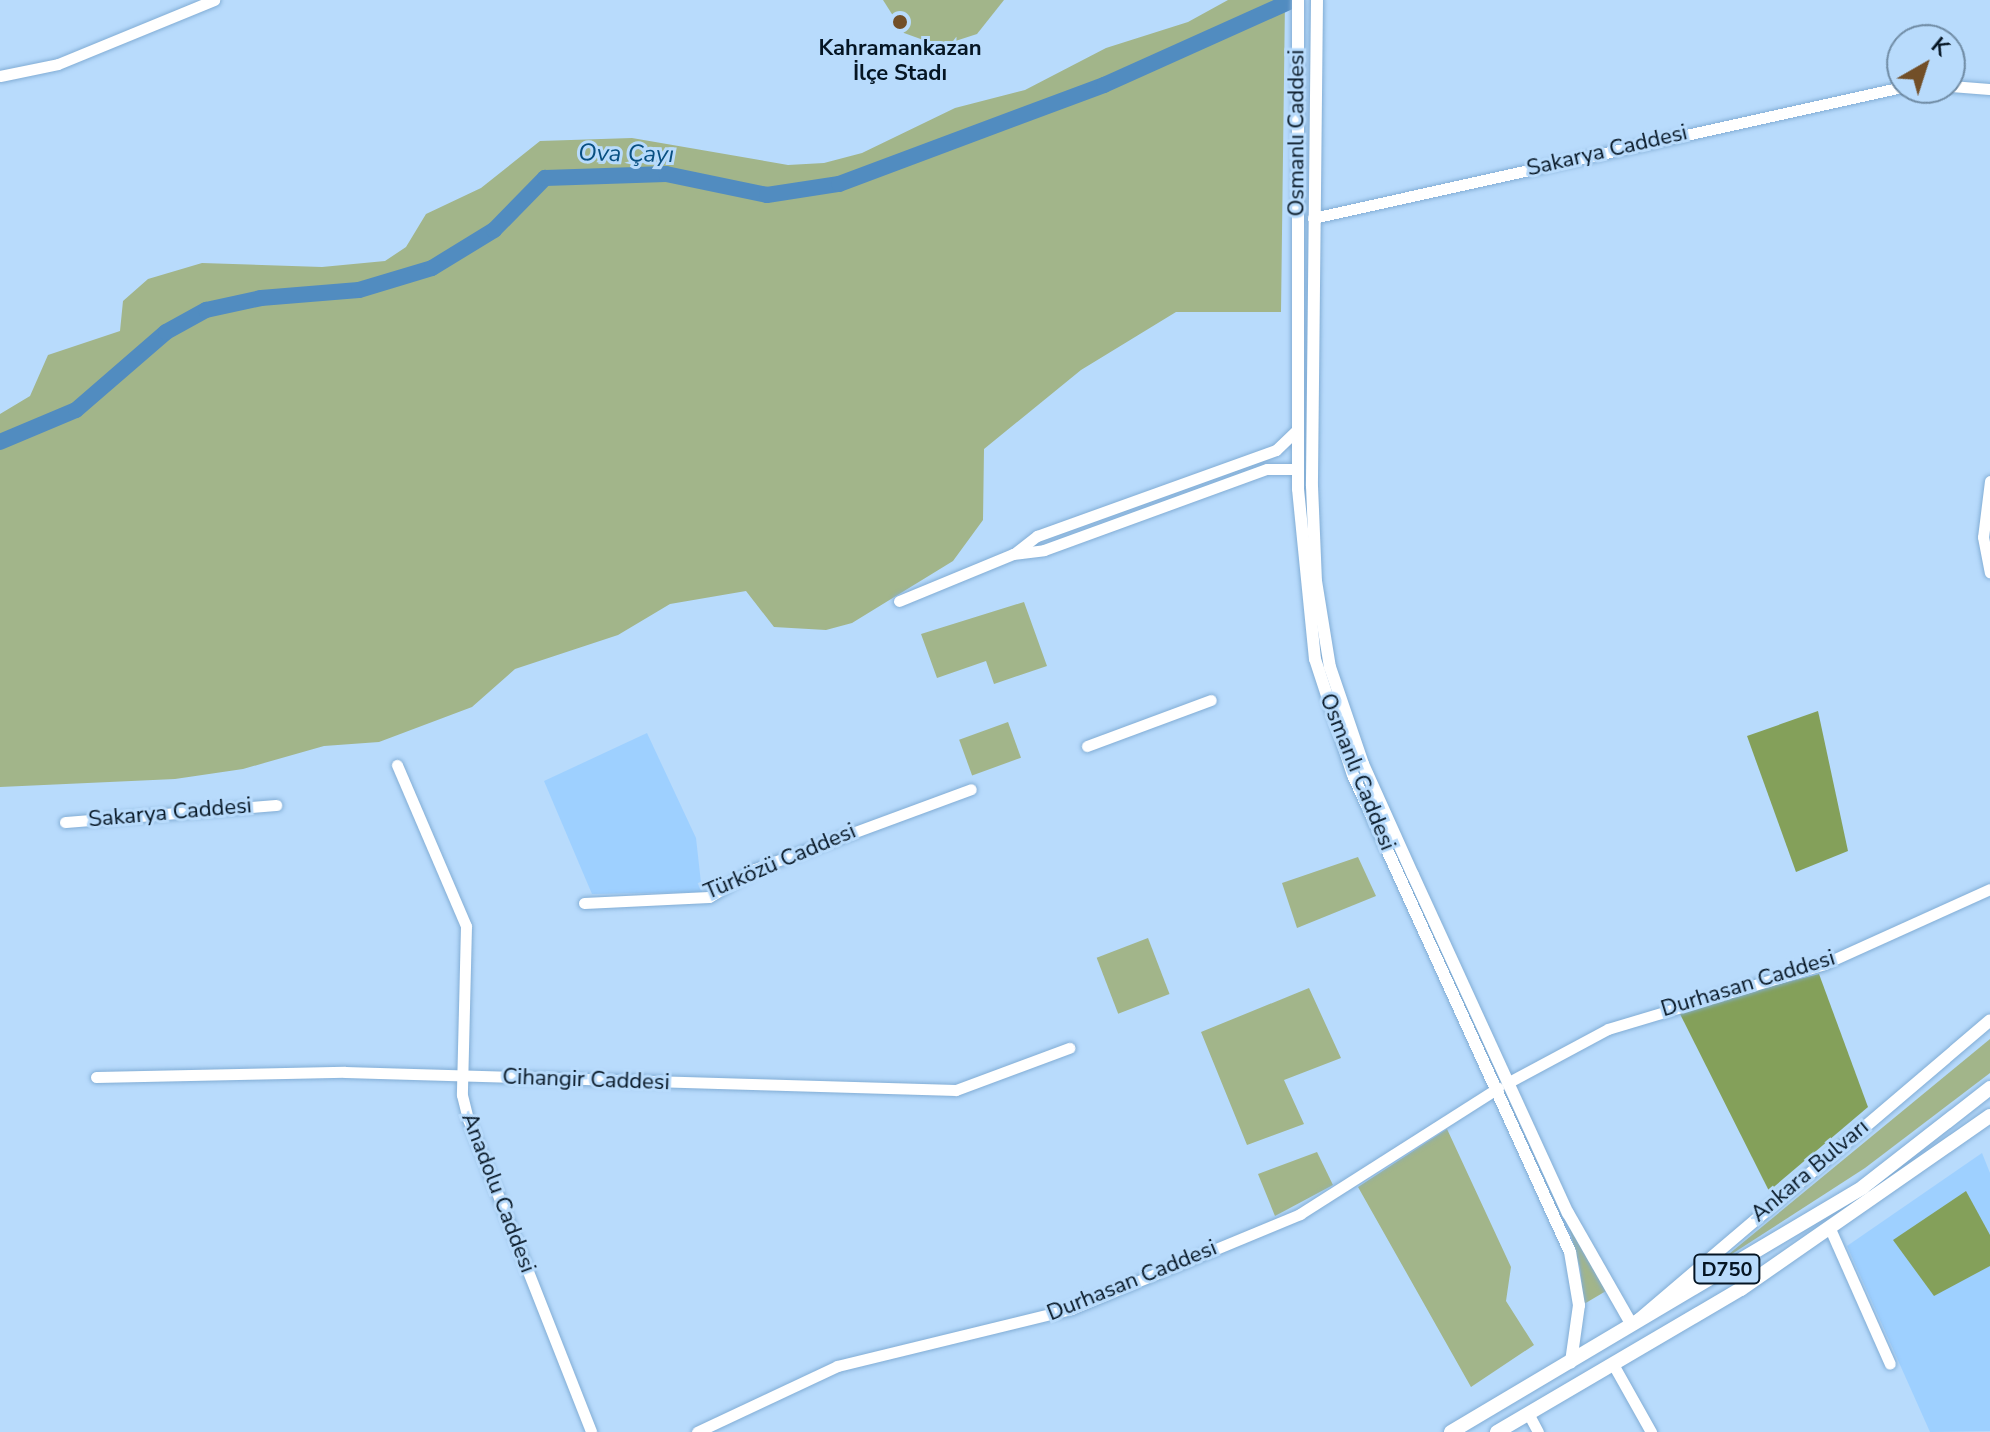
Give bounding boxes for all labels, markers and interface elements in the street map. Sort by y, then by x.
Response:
marker: Kahramankazan İlçe Stadı [891,13,909,31]
north arrow [1886,24,1966,104]
text: K [1925,31,1955,63]
place label: Kahramankazan İlçe Stadı [818,35,982,86]
street label: Osmanlı Caddesi [1284,50,1310,216]
street label: Sakarya Caddesi [1524,120,1690,182]
water label: Ova Çayı [578,139,674,169]
street label: Osmanlı Caddesi [1314,690,1400,854]
street label: Sakarya Caddesi [87,793,253,833]
street label: Türközü Caddesi [700,818,860,906]
street label: Durhasan Caddesi [1658,945,1838,1023]
street label: Cihangir Caddesi [502,1064,670,1096]
street label: Anadolu Caddesi [455,1109,541,1277]
street label: Ankara Bulvarı [1746,1114,1874,1228]
street label: Durhasan Caddesi [1043,1235,1221,1327]
road number: D750 [1693,1253,1761,1285]

